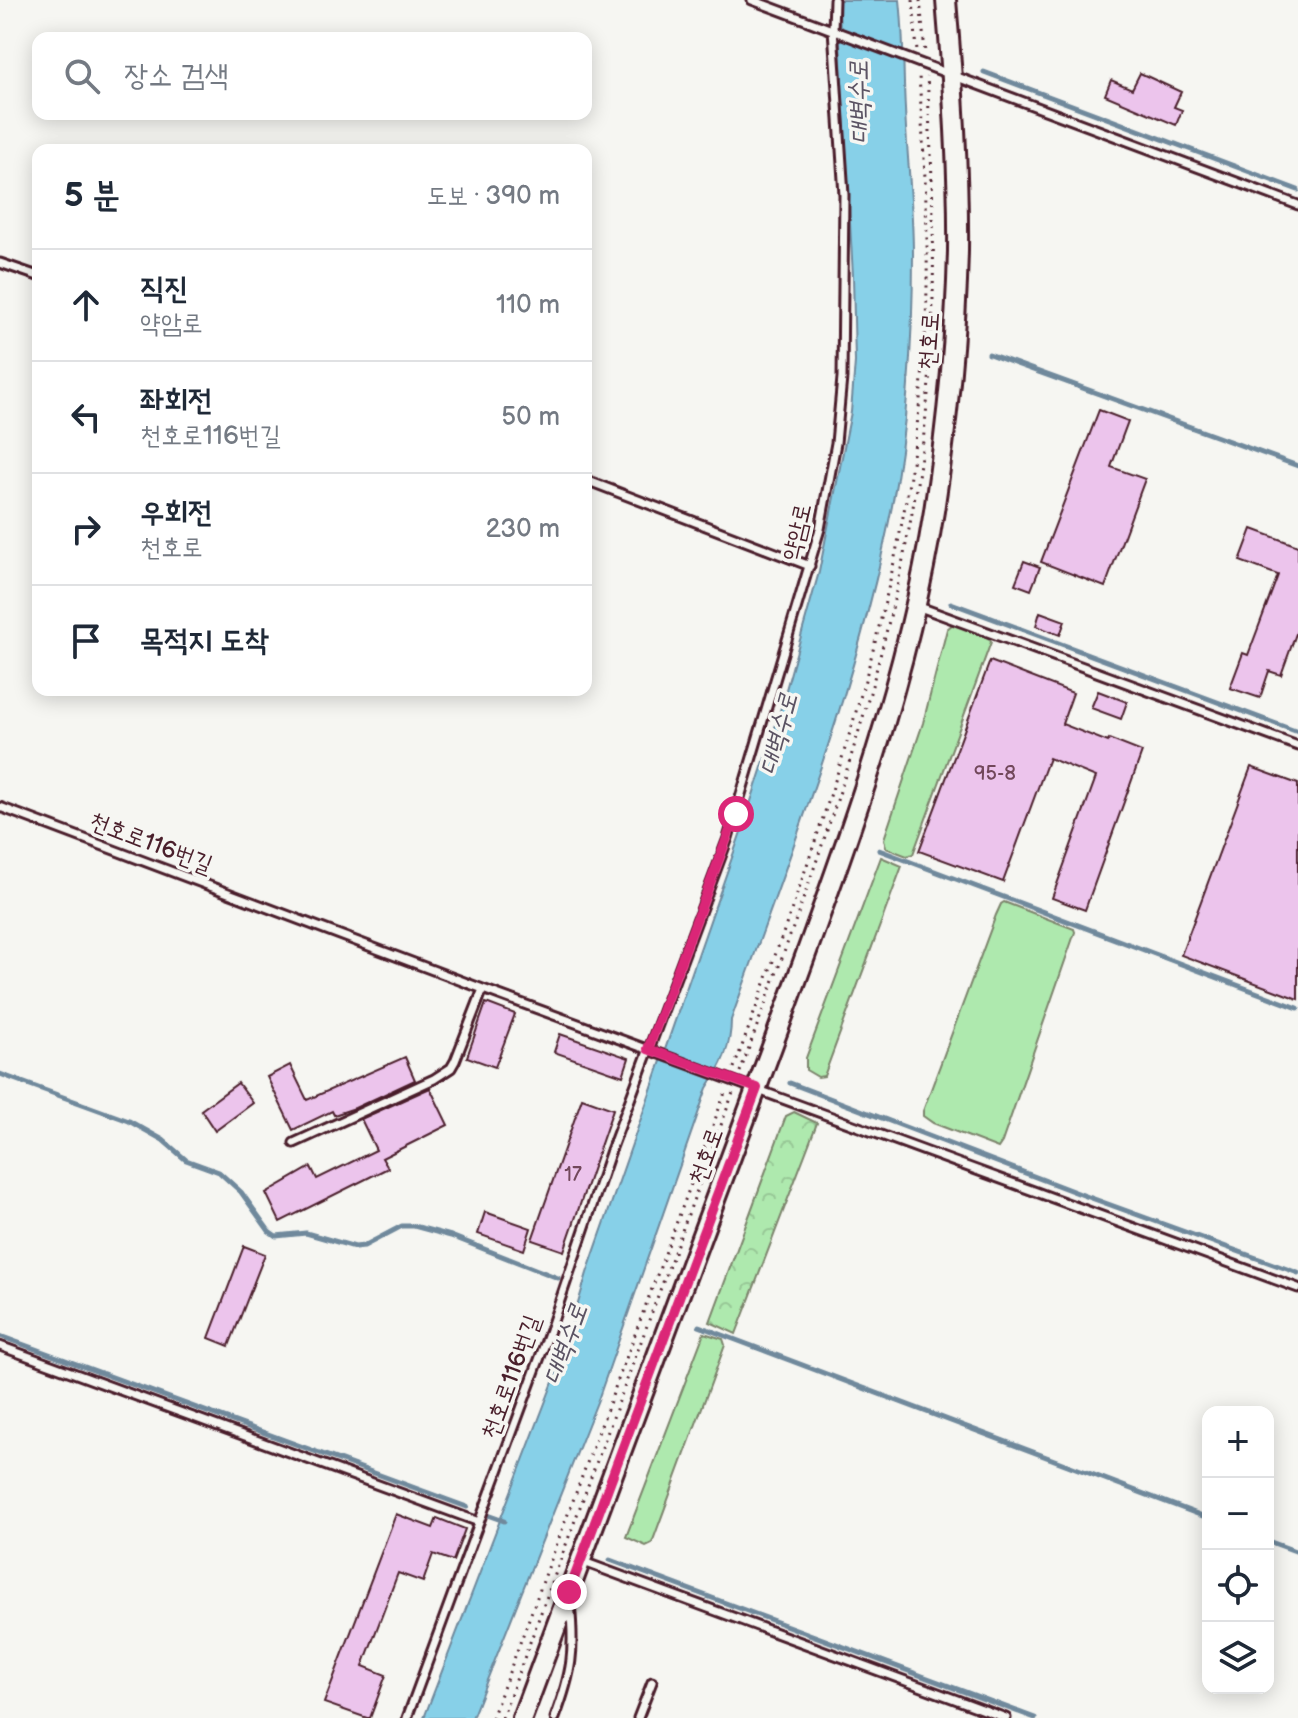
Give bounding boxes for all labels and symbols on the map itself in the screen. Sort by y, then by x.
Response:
water label: 대벽수로 [844,60,876,144]
street label: 천호로 [913,311,945,371]
street label: 약암로 [776,501,818,563]
water label: 대벽수로 [753,689,805,778]
house number: 95-8 [974,762,1016,786]
route start [718,796,754,832]
street label: 천호로116번길 [85,806,217,880]
street label: 천호로 [682,1124,730,1188]
house number: 17 [564,1163,582,1187]
water label: 대벽수로 [537,1299,595,1389]
street label: 천호로116번길 [475,1311,547,1443]
route end [551,1574,587,1610]

